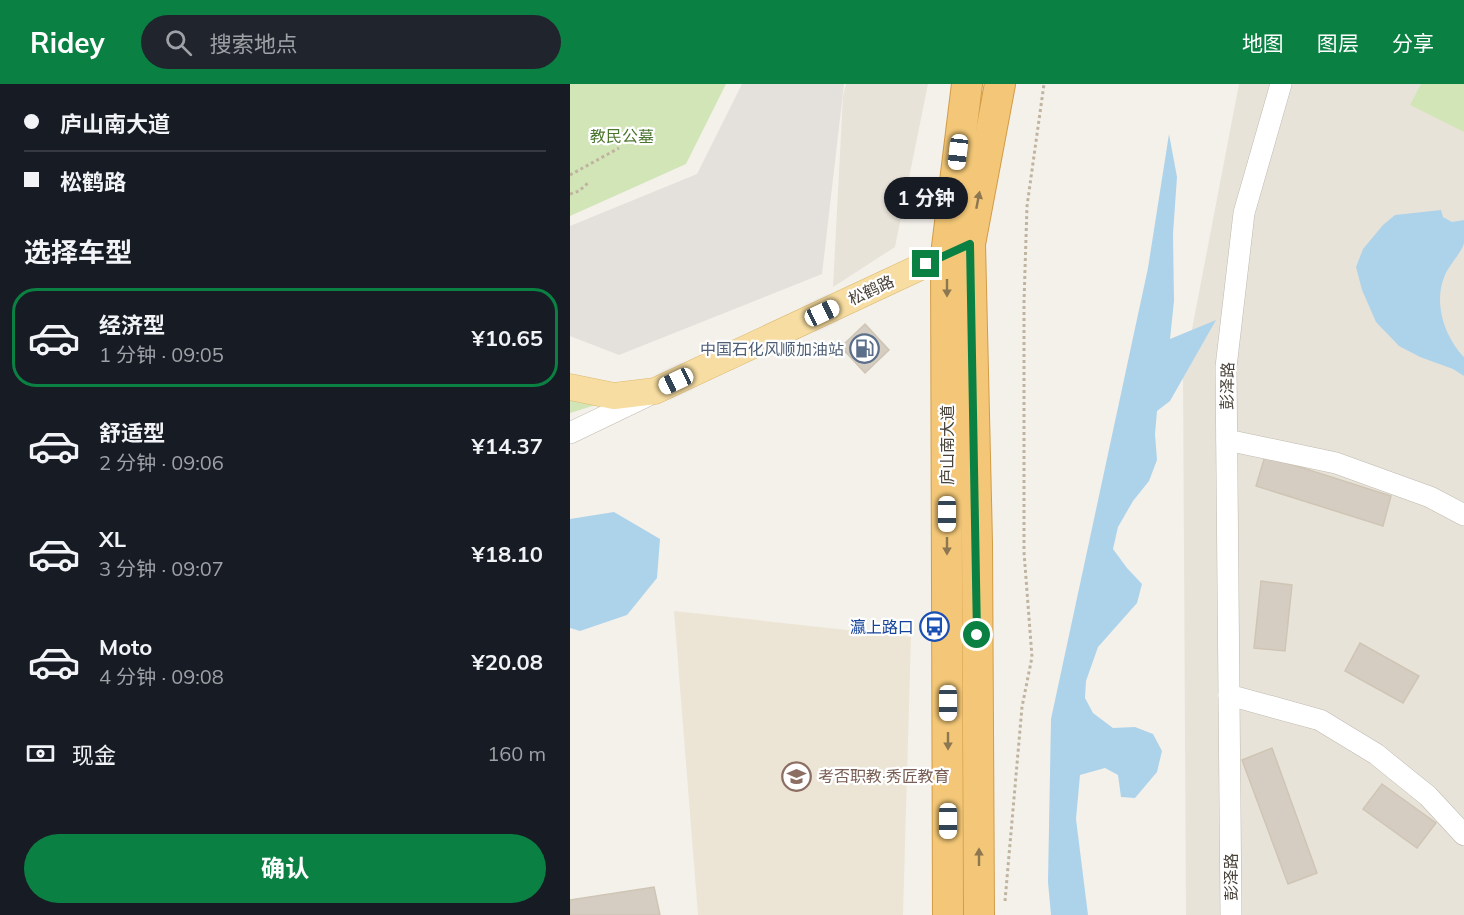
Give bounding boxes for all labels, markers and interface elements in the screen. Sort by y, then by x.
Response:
search box [141,15,561,69]
text: Ridey [30,25,105,60]
icon: search [162,26,195,59]
text: 搜索地点 [210,30,298,58]
text: 地图 [1242,30,1284,56]
text: 图层 [1317,30,1359,56]
text: 分享 [1392,30,1434,56]
text: 庐山南大道 [60,110,170,138]
park label: 教民公墓 [590,126,654,146]
car [947,133,969,171]
text: 松鹤路 [60,168,126,196]
callout: 1 分钟 [884,177,968,219]
text: 1 分钟 [897,185,955,210]
one-way arrow [974,191,983,210]
text: 选择车型 [24,235,132,269]
route end [912,250,939,277]
street label: 松鹤路 [845,271,897,309]
one-way arrow [942,279,951,298]
car [802,297,842,329]
icon: car [27,311,81,365]
text: 经济型 [99,311,165,339]
text: ¥10.65 [472,324,543,352]
fuel station icon: 中国石化风顺加油站 [849,333,881,365]
place label: 中国石化风顺加油站 [700,339,844,359]
text: 1 分钟 · 09:05 [99,342,224,367]
street label: 彭泽路 [1217,362,1237,410]
car [656,365,696,397]
street label: 庐山南大道 [937,405,957,485]
icon: car [27,419,81,473]
text: 舒适型 [99,419,165,447]
text: ¥14.37 [472,432,543,460]
text: 2 分钟 · 09:06 [99,450,224,475]
car [938,496,956,532]
text: XL [99,525,126,553]
icon: car [27,527,81,581]
one-way arrow [942,537,952,556]
text: ¥18.10 [472,540,543,568]
text: 3 分钟 · 09:07 [99,556,224,581]
bus stop icon: 瀛上路口 [919,611,951,643]
place label: 瀛上路口 [850,617,914,637]
route start [963,621,990,648]
text: Moto [99,633,152,661]
icon: car [27,635,81,689]
text: ¥20.08 [472,648,543,676]
text: 4 分钟 · 09:08 [99,664,224,689]
car [939,685,957,721]
one-way arrow [943,732,953,751]
icon: cash [24,737,57,770]
text: 现金 [72,741,116,769]
text: 160 m [487,741,546,766]
school or university icon: 考否职教·秀匠教育 [781,760,813,792]
place label: 考否职教·秀匠教育 [818,766,950,786]
car [939,803,957,839]
button: 确认 [24,834,546,903]
one-way arrow [974,847,984,866]
street label: 彭泽路 [1221,853,1241,901]

